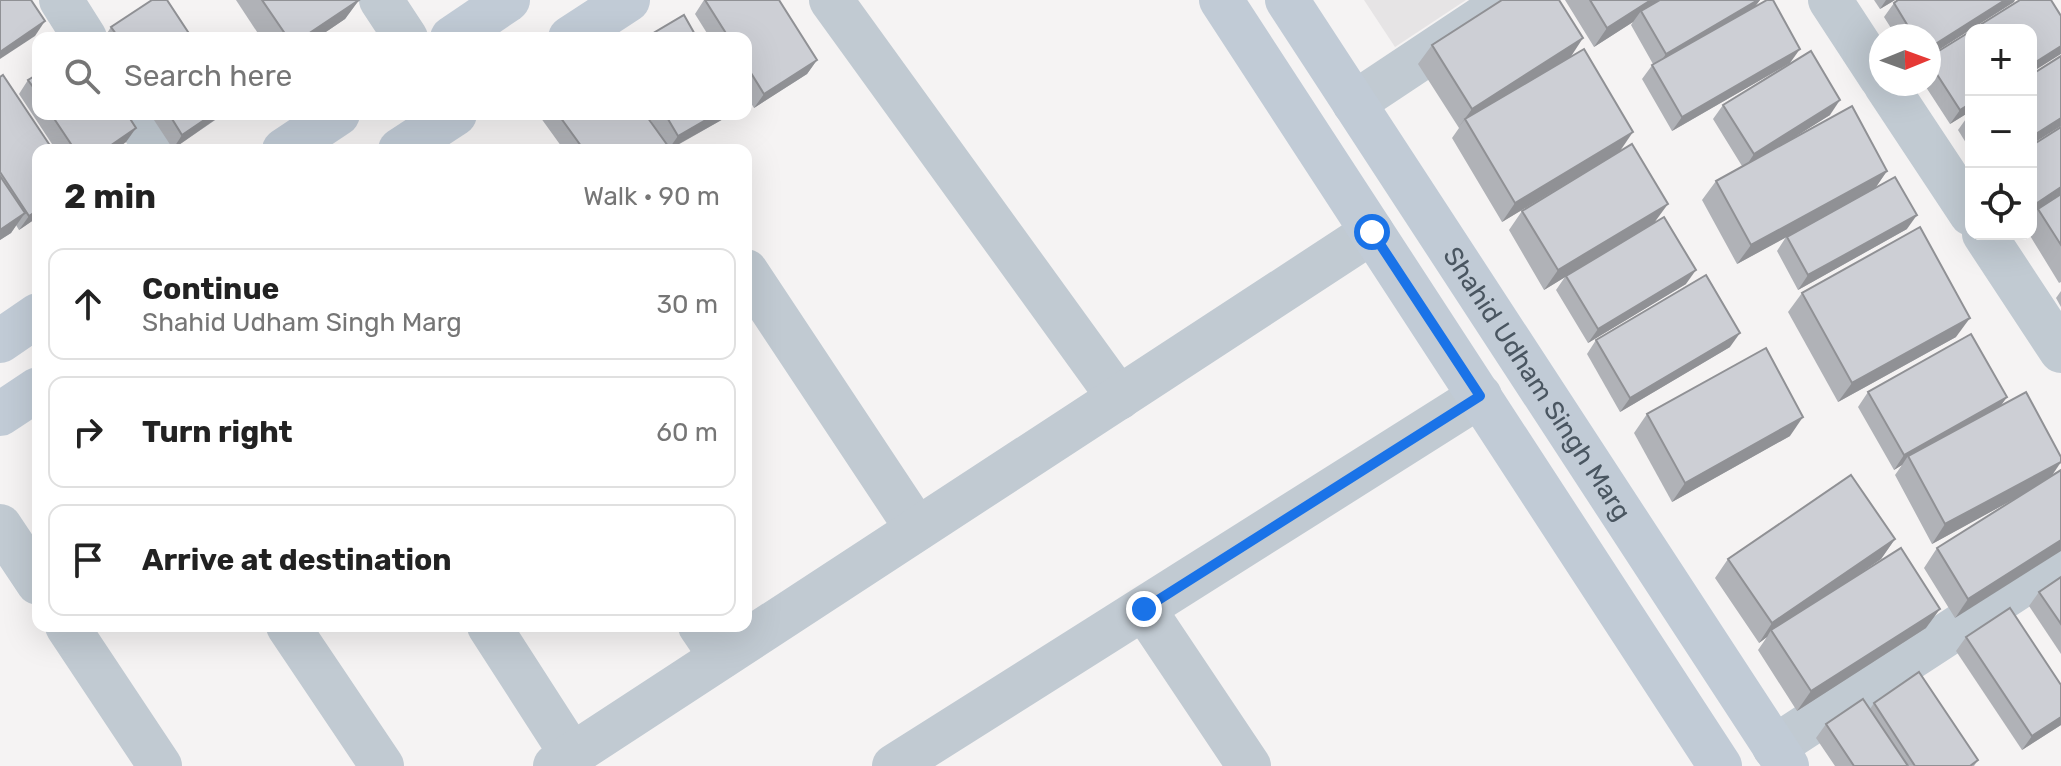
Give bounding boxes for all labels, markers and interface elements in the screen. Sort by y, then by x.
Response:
north arrow [1869,24,1941,96]
map controls [1965,24,2037,240]
button: + [1965,24,2037,96]
search box [32,32,752,120]
icon: search [60,54,104,98]
text: Search here [124,58,292,94]
button: − [1965,96,2037,168]
button: locate [1965,168,2037,240]
text: 2 min [64,176,156,217]
text: Walk · 90 m [583,181,720,212]
route start [1354,214,1390,250]
street label: Shahid Udham Singh Marg [1436,241,1637,526]
text: Continue [142,271,279,307]
icon: ahead [66,282,110,326]
text: 30 m [656,289,718,320]
text: Shahid Udham Singh Marg [142,307,462,338]
icon: right [66,410,110,454]
text: Turn right [142,414,293,450]
text: 60 m [656,417,718,448]
icon: arrive [66,538,110,582]
text: Arrive at destination [142,542,452,578]
route end [1126,591,1162,627]

